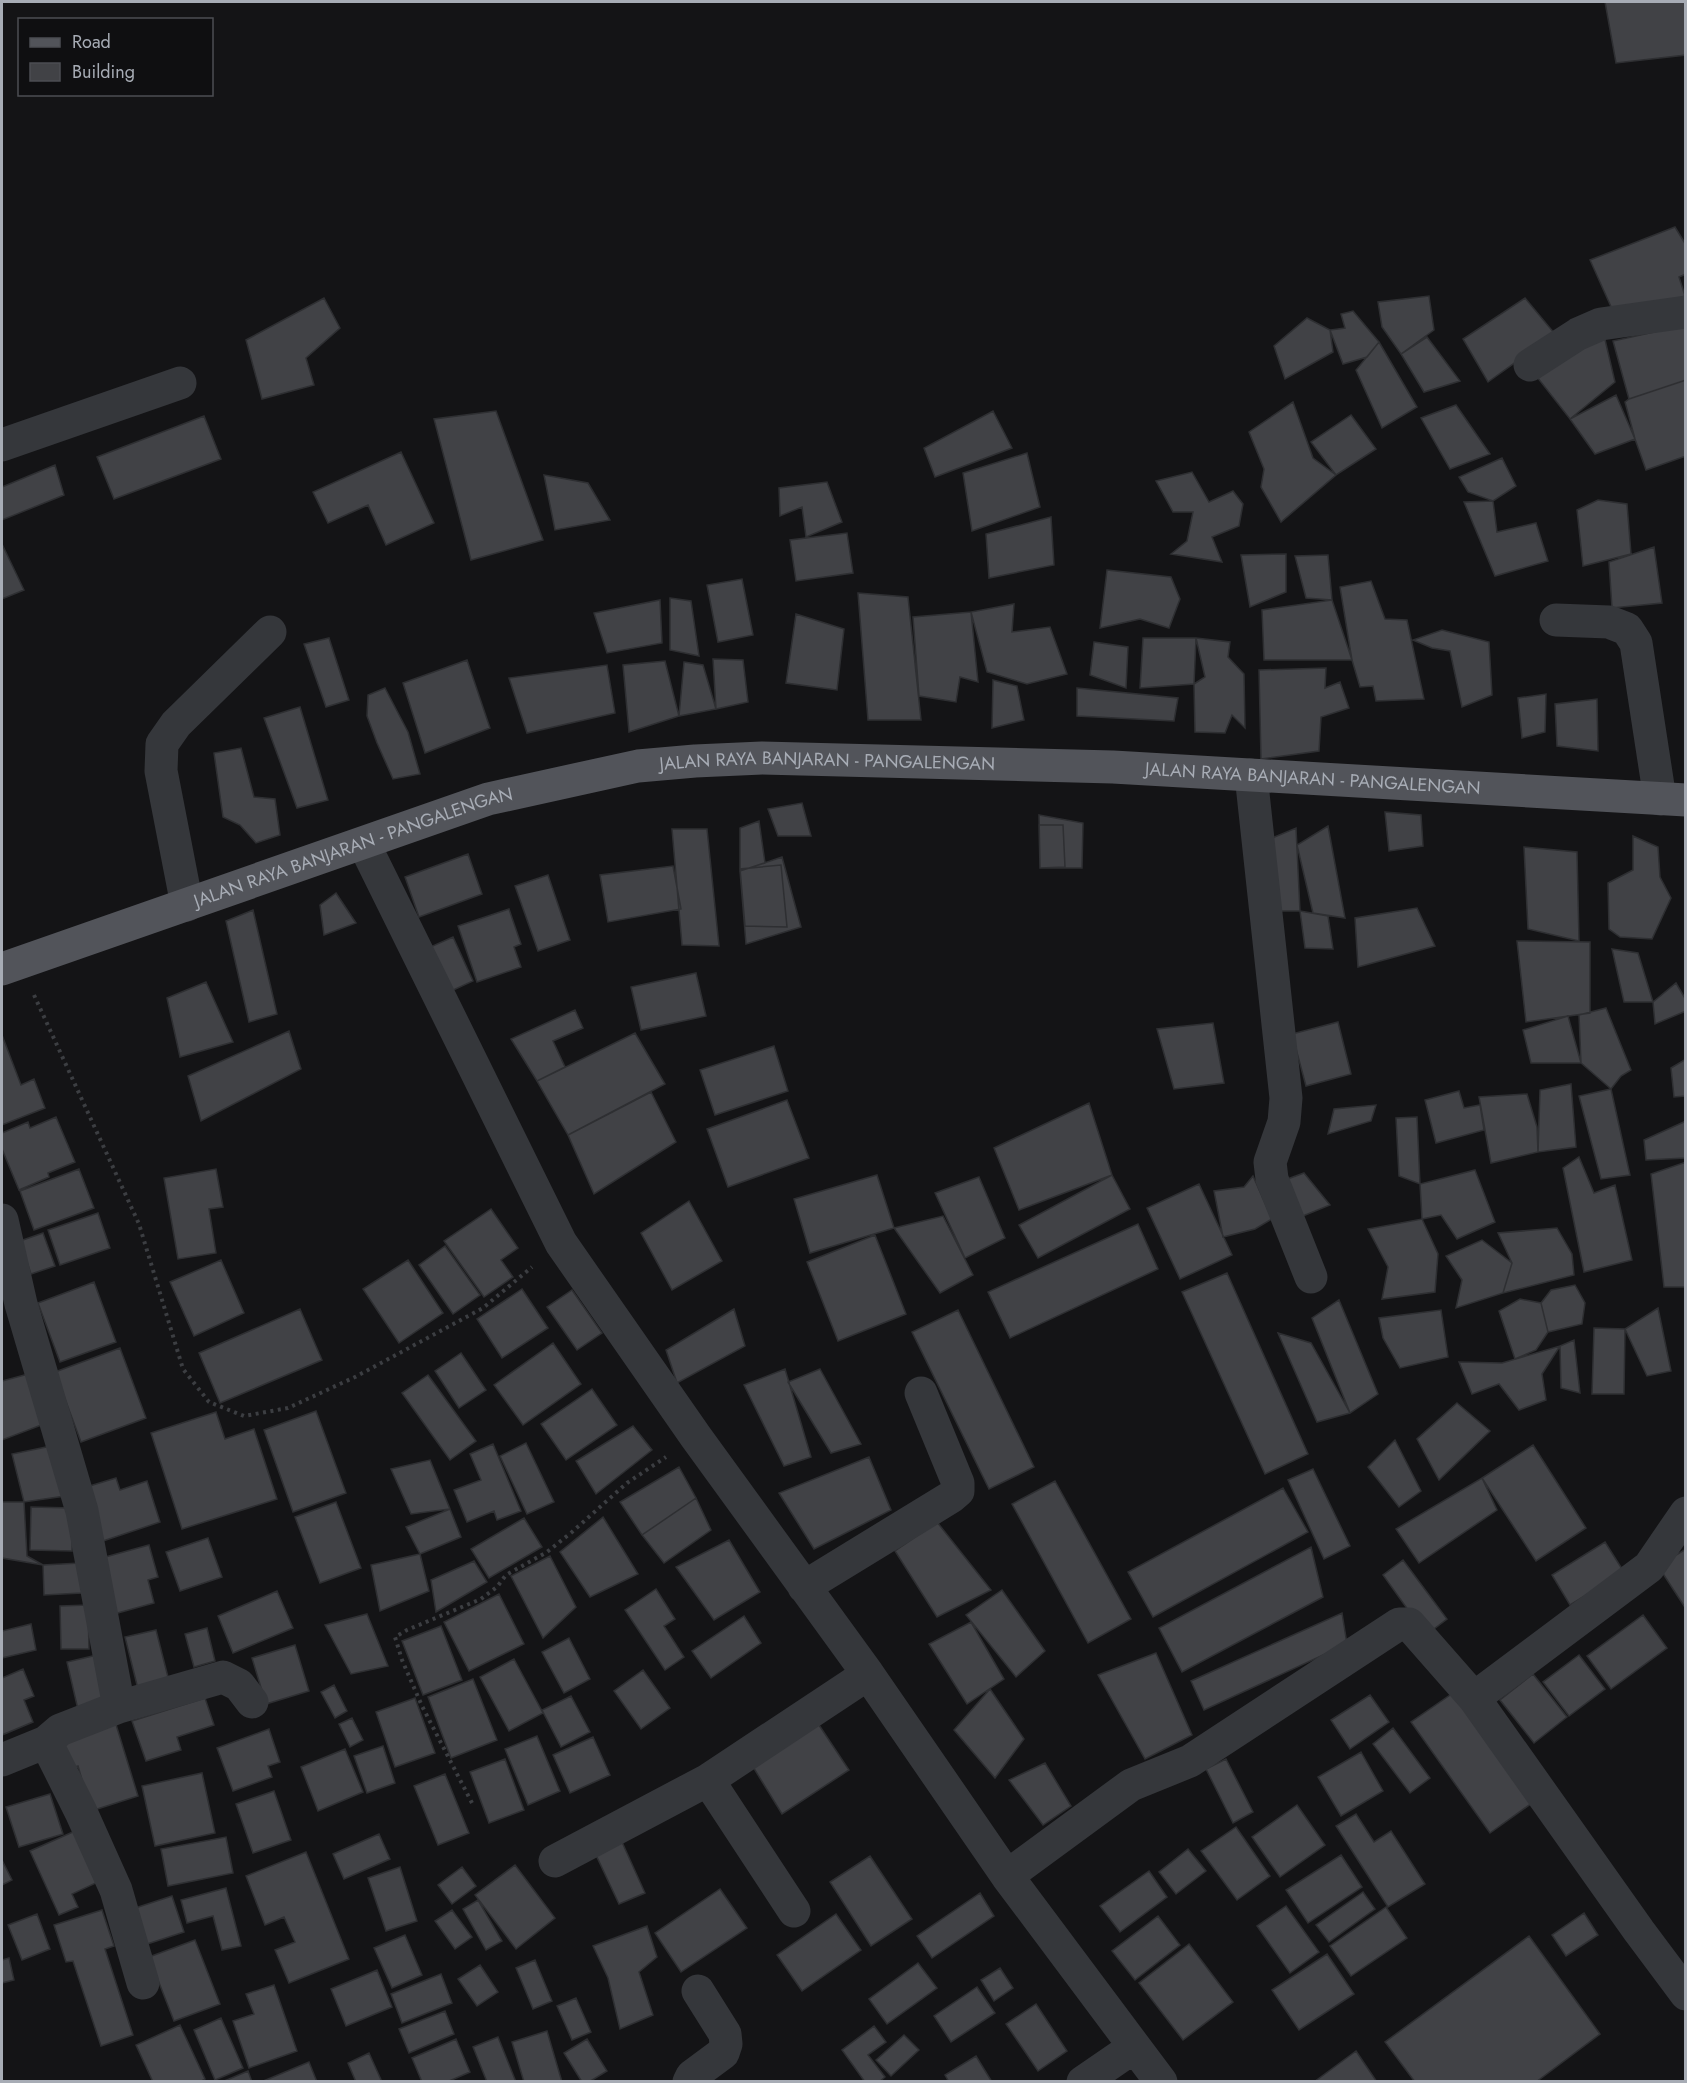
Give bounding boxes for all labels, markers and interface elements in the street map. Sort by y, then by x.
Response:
legend [18,18,213,96]
text: Road [72,29,111,55]
text: Building [72,59,135,85]
street label: JALAN RAYA BANJARAN - PANGALENGAN [656,745,995,777]
street label: JALAN RAYA BANJARAN - PANGALENGAN [1142,756,1481,801]
street label: JALAN RAYA BANJARAN - PANGALENGAN [188,781,515,915]

